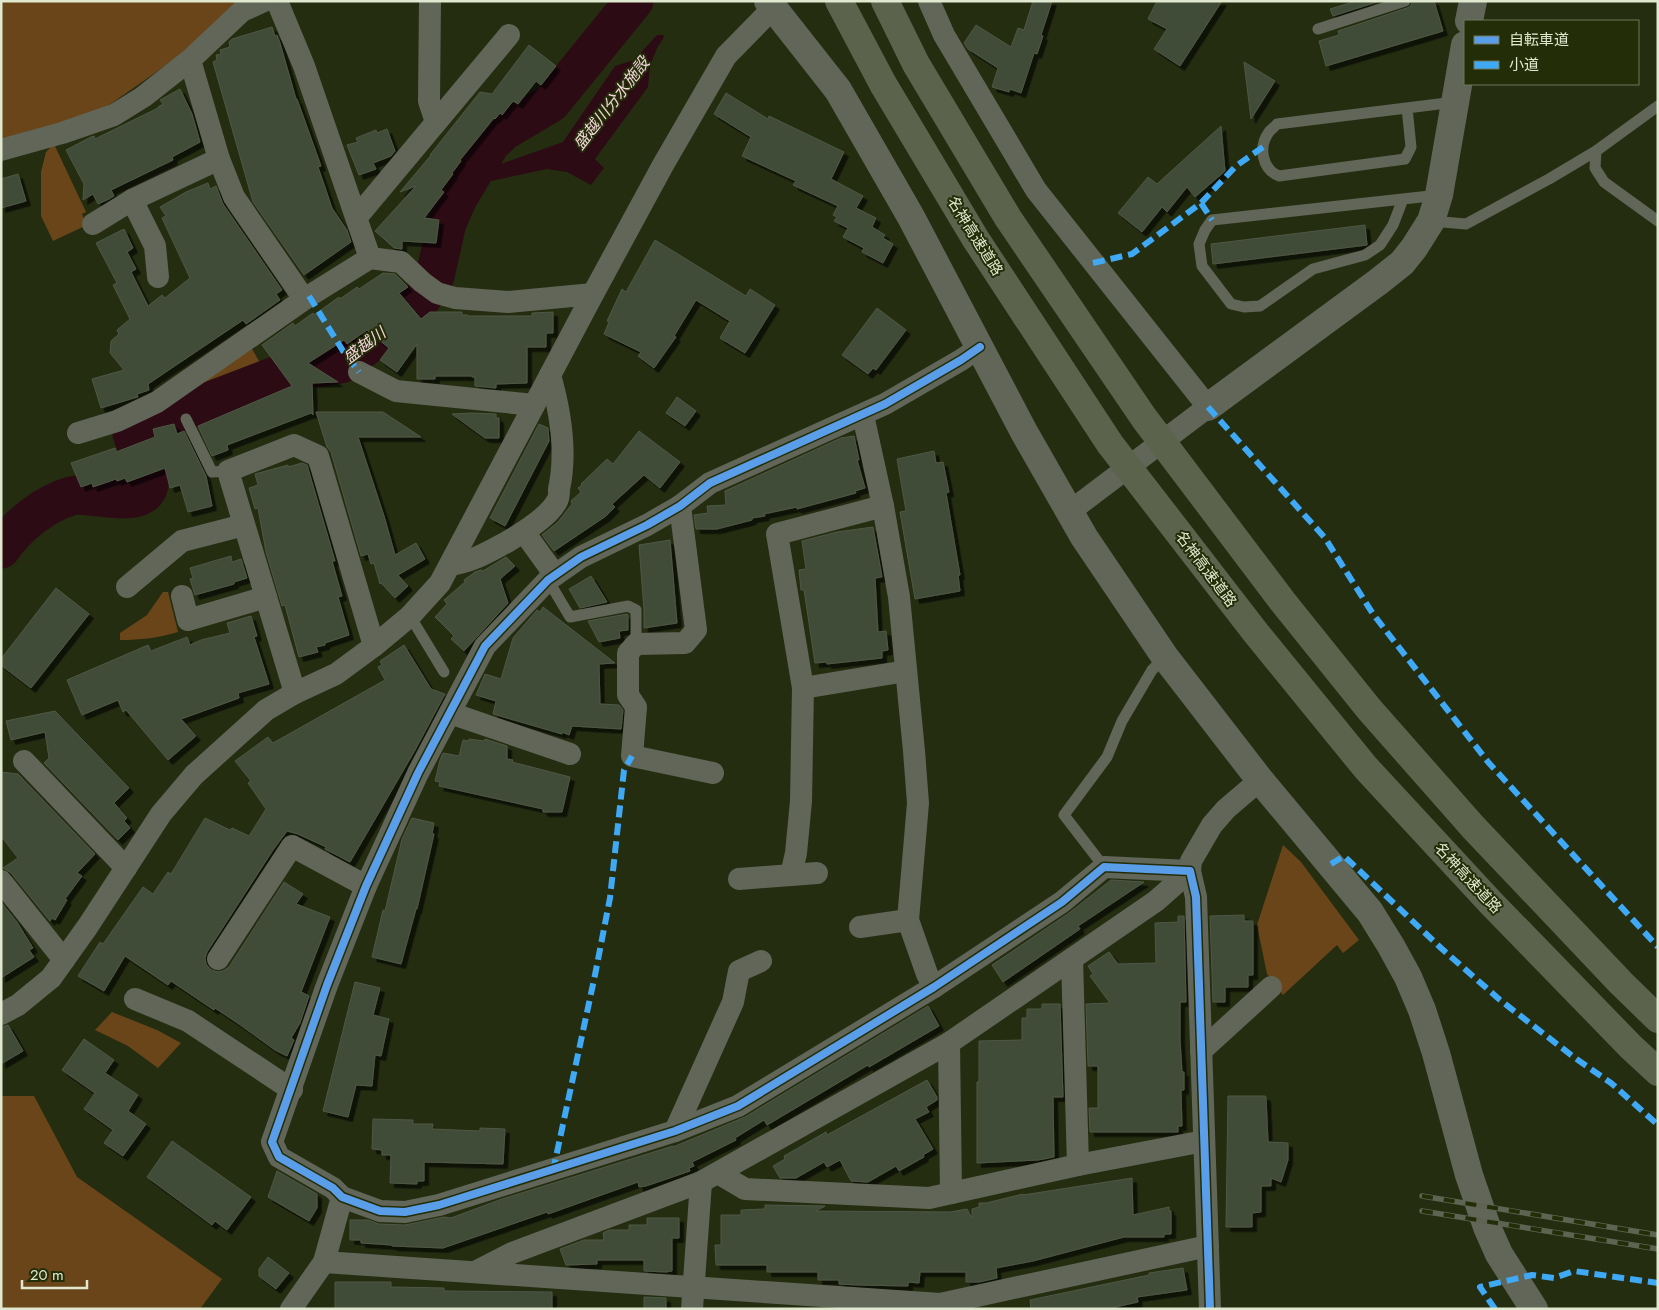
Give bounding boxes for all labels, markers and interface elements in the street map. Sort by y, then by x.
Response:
legend [1464,20,1639,85]
text: 自転車道 [1509,29,1569,51]
water label: 盛越川分水施設 [568,51,656,155]
text: 小道 [1509,54,1539,76]
street label: 名神高速道路 [942,192,1008,280]
water label: 盛越川 [338,321,392,369]
street label: 名神高速道路 [1170,526,1242,612]
street label: 名神高速道路 [1429,838,1507,918]
scale bar [22,1258,88,1290]
text: 20 m [30,1264,64,1286]

